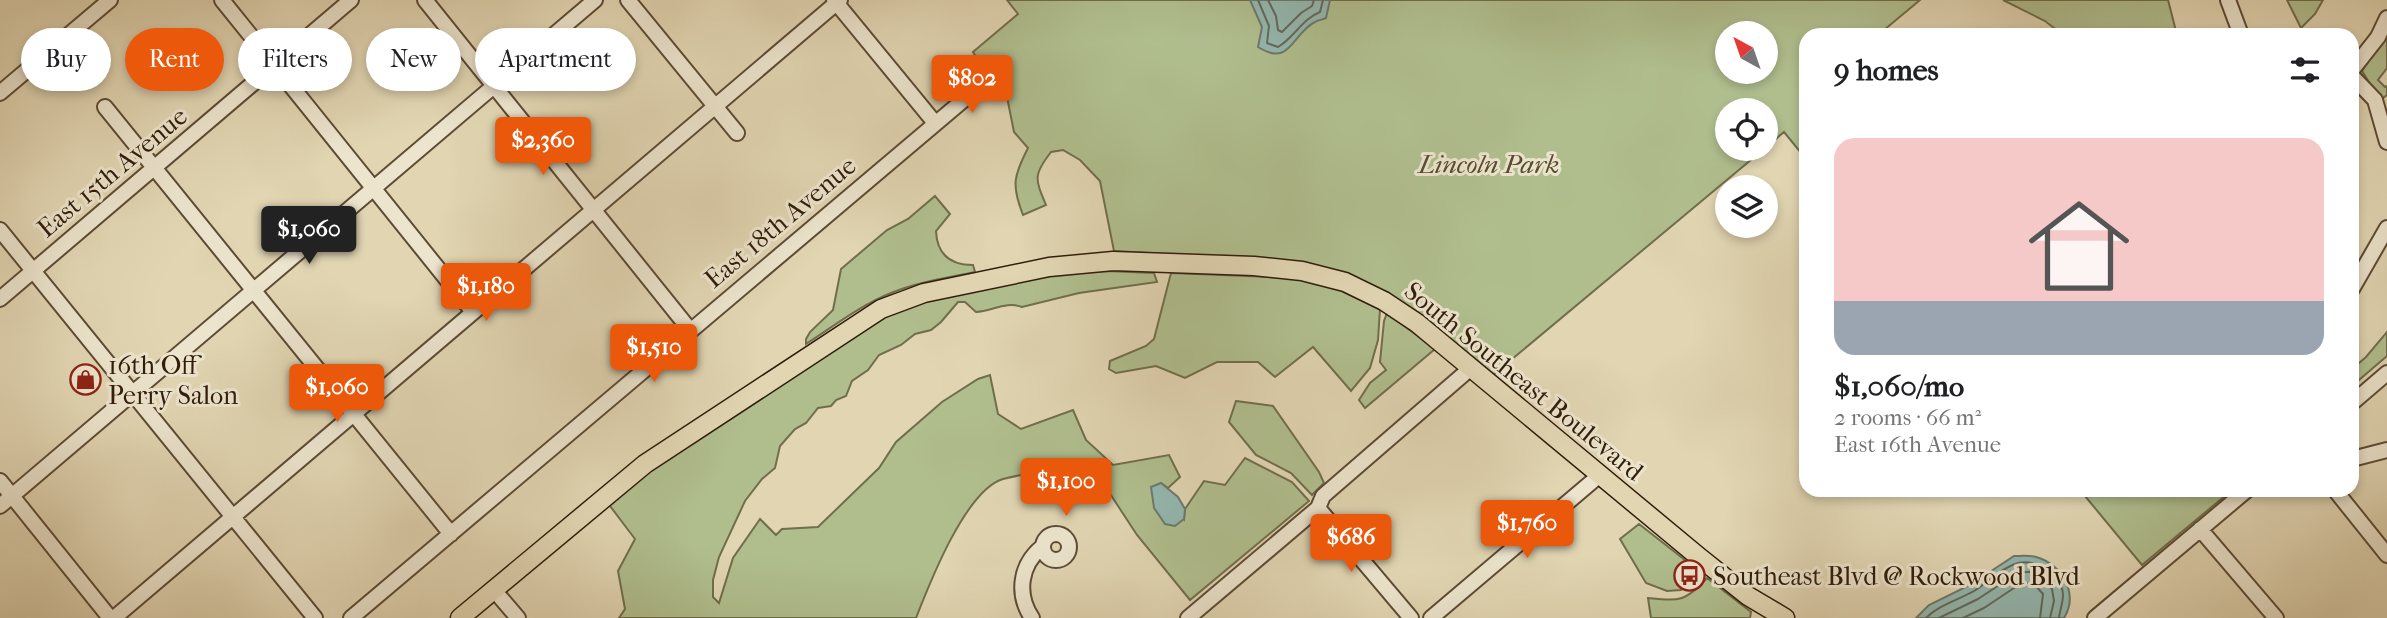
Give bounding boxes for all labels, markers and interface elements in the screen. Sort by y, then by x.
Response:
north arrow [1715,21,1778,84]
map controls [1715,21,1778,238]
chip: Buy [21,28,111,91]
chip: Rent [125,28,224,91]
chip: Filters [238,28,352,91]
chip: New [366,28,461,91]
chip: Apartment [475,28,636,91]
icon: filters [2286,51,2324,89]
text: 9 homes [1834,53,1939,88]
pin: $802 [931,55,1013,115]
text: $802 [948,64,996,91]
button: locate [1715,98,1778,161]
street label: East 15th Avenue [31,101,194,244]
pin: $2,360 [486,118,600,177]
text: $2,360 [511,126,575,153]
park label: Lincoln Park [1417,149,1559,180]
street label: East 18th Avenue [698,150,862,295]
button: layers [1715,175,1778,238]
icon: home [2016,183,2142,309]
pin: $1,060 [252,206,366,266]
text: $1,060 [277,215,341,242]
pin: $1,180 [429,264,543,323]
text: $1,180 [457,272,515,299]
street label: South Southeast Boulevard [1398,275,1650,488]
pin: $1,510 [597,324,711,384]
text: $1,510 [626,333,682,360]
place label: 16th Off Perry Salon [108,350,238,411]
shop icon: 16th Off Perry Salon [68,363,102,397]
pin: $1,060 [280,364,394,424]
text: $1,060/mo [1834,369,1964,404]
text: $1,060 [305,373,369,400]
text: 2 rooms · 66 m² [1834,404,1981,431]
text: East 16th Avenue [1834,431,2001,458]
pin: $1,100 [1009,458,1123,518]
text: $1,100 [1036,467,1096,494]
pin: $1,760 [1470,500,1584,560]
text: $1,760 [1497,509,1557,536]
pin: $686 [1310,514,1392,574]
text: $686 [1326,523,1376,550]
bus stop icon: Southeast Blvd @ Rockwood Blvd [1673,559,1707,593]
place label: Southeast Blvd @ Rockwood Blvd [1713,561,2081,592]

